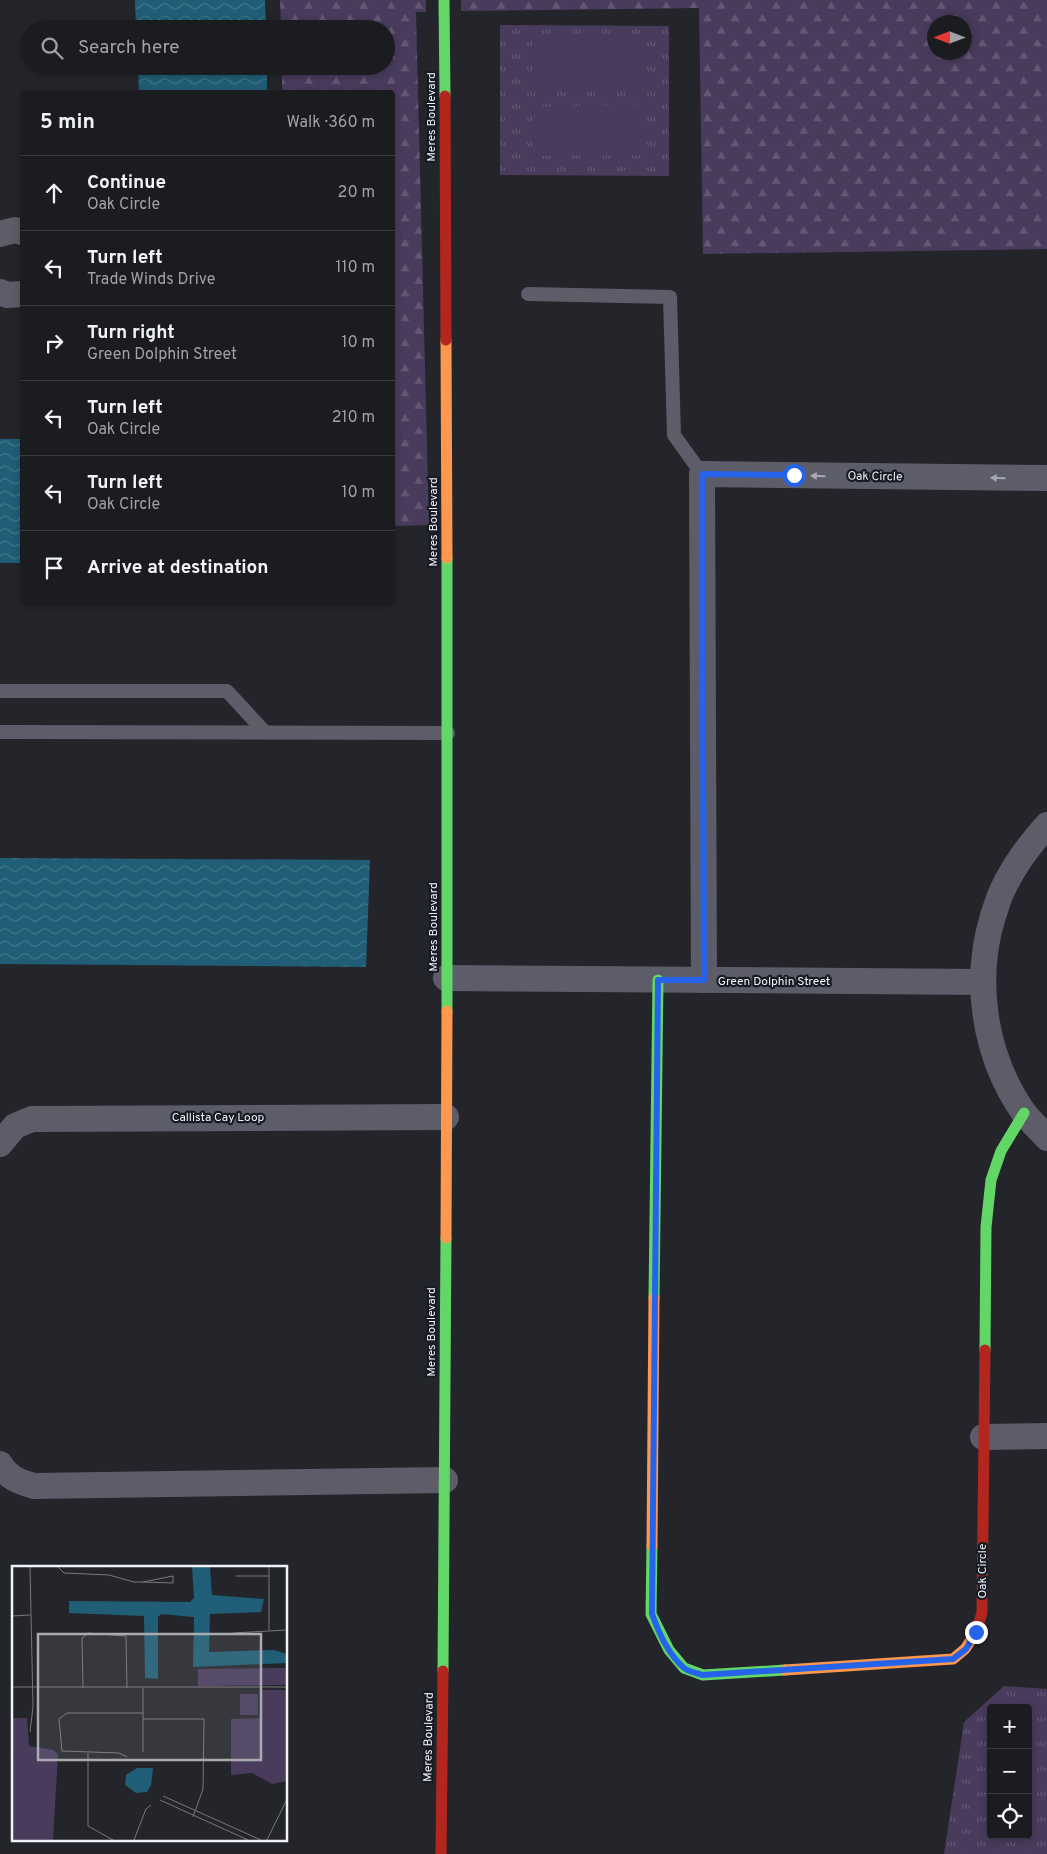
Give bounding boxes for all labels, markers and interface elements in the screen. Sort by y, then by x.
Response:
north arrow [927,15,972,60]
search box [20,20,395,75]
icon: search [38,34,66,62]
text: Search here [78,36,180,60]
street label: Meres Boulevard [424,72,440,162]
text: 5 min [40,109,95,136]
text: Walk · 360 m [287,113,375,133]
text: Continue [87,171,166,195]
icon: ahead [40,179,68,207]
text: 20 m [338,183,375,203]
text: Oak Circle [87,195,160,215]
text: Turn left [87,246,163,270]
icon: left [40,254,68,282]
text: 110 m [335,258,375,278]
text: Trade Winds Drive [87,270,215,290]
text: Turn right [87,321,175,345]
icon: right [40,329,68,357]
text: 10 m [341,333,375,353]
text: Green Dolphin Street [87,345,237,365]
text: Turn left [87,396,163,420]
icon: left [40,404,68,432]
text: 210 m [332,408,375,428]
text: Oak Circle [87,420,160,440]
route start [783,464,806,487]
street label: Oak Circle [847,469,903,485]
text: Turn left [87,471,163,495]
one-way arrow [810,471,826,479]
one-way arrow [990,474,1006,482]
street label: Meres Boulevard [426,477,442,567]
icon: left [40,479,68,507]
text: 10 m [341,483,375,503]
text: Oak Circle [87,495,160,515]
icon: arrive [40,554,68,582]
text: Arrive at destination [87,556,268,580]
street label: Meres Boulevard [426,882,442,972]
street label: Green Dolphin Street [718,974,830,990]
street label: Callista Cay Loop [172,1110,265,1126]
street label: Meres Boulevard [424,1287,440,1377]
street label: Oak Circle [975,1544,991,1598]
inset map [12,1566,288,1842]
route end [965,1621,988,1644]
street label: Meres Boulevard [420,1692,438,1782]
map controls [987,1704,1032,1839]
button: + [987,1704,1032,1749]
button: − [987,1749,1032,1794]
button: locate [987,1794,1032,1839]

